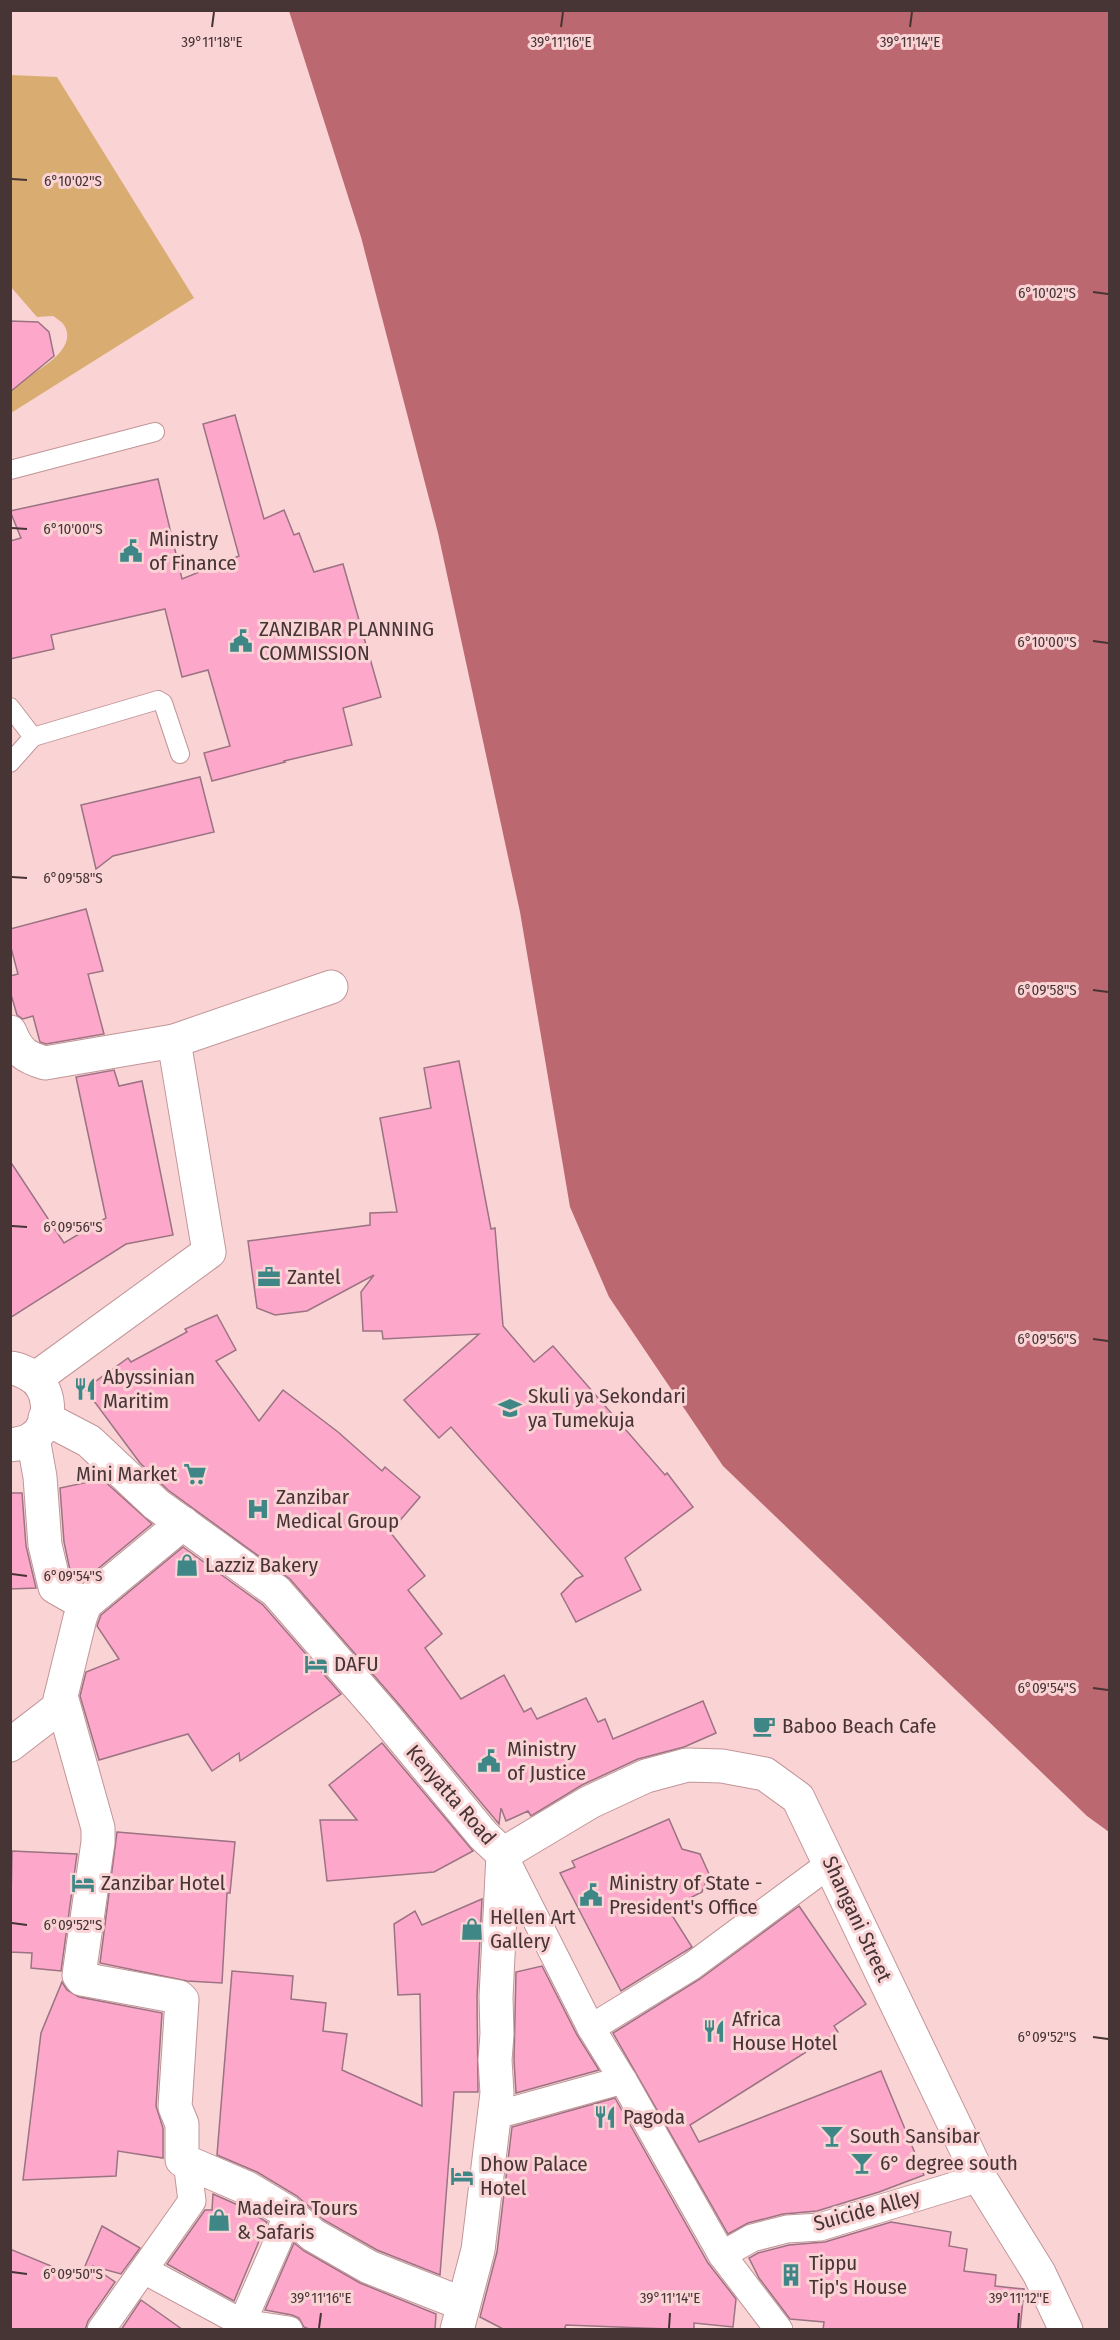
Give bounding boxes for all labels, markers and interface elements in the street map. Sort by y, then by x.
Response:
text: 39°11'18"E [181,33,243,51]
text: 39°11'16"E [530,33,592,51]
text: 39°11'14"E [880,33,940,51]
text: 6°10'02"S [44,172,102,190]
text: 6°10'02"S [1018,284,1076,302]
text: 6°10'00"S [43,520,103,538]
place label: Ministry of Finance [149,526,237,576]
public building icon: Ministry of Finance [118,538,144,564]
place label: ZANZIBAR PLANNING COMMISSION [259,616,434,666]
public building icon: ZANZIBAR PLANNING COMMISSION [228,628,254,654]
text: 6°10'00"S [1017,633,1077,651]
text: 6°09'58"S [43,869,103,887]
text: 6°09'58"S [1017,981,1077,999]
text: 6°09'56"S [43,1218,103,1236]
office icon: Zantel [256,1264,282,1290]
place label: Zantel [287,1264,341,1290]
text: 6°09'56"S [1017,1330,1077,1348]
place label: Abyssinian Maritim [103,1364,195,1414]
restaurant icon: Abyssinian Maritim [72,1376,98,1402]
place label: Skuli ya Sekondari ya Tumekuja [528,1383,686,1433]
school or university icon: Skuli ya Sekondari ya Tumekuja [497,1395,523,1421]
place label: Mini Market [76,1461,177,1487]
supermarket icon: Mini Market [182,1461,208,1487]
place label: Zanzibar Medical Group [276,1484,399,1534]
hospital icon: Zanzibar Medical Group [245,1496,271,1522]
shop icon: Lazziz Bakery [174,1552,200,1578]
place label: Lazziz Bakery [205,1552,319,1578]
text: 6°09'54"S [44,1567,102,1585]
hotel icon: DAFU [303,1651,329,1677]
place label: DAFU [334,1651,379,1677]
text: 6°09'54"S [1018,1679,1076,1697]
cafe icon: Baboo Beach Cafe [751,1713,777,1739]
place label: Baboo Beach Cafe [782,1713,936,1739]
place label: Ministry of Justice [507,1736,586,1786]
street label: Kenyatta Road [401,1740,501,1850]
public building icon: Ministry of Justice [476,1748,502,1774]
street label: Shangani Street [817,1852,897,1986]
hotel icon: Zanzibar Hotel [70,1870,96,1896]
place label: Zanzibar Hotel [101,1870,226,1896]
place label: Ministry of State - President's Office [609,1870,763,1920]
public building icon: Ministry of State - President's Office [578,1882,604,1908]
place label: Hellen Art Gallery [490,1904,576,1954]
text: 6°09'52"S [44,1916,102,1934]
shop icon: Hellen Art Gallery [459,1916,485,1942]
place label: Africa House Hotel [732,2006,838,2056]
restaurant icon: Africa House Hotel [701,2018,727,2044]
text: 6°09'52"S [1018,2028,1076,2046]
restaurant icon: Pagoda [592,2104,618,2130]
place label: Pagoda [623,2104,685,2130]
bar icon: South Sansibar [819,2123,845,2149]
place label: South Sansibar [850,2123,981,2149]
bar icon: 6° degree south [849,2150,875,2176]
place label: 6° degree south [880,2150,1018,2176]
place label: Dhow Palace Hotel [480,2151,588,2201]
hotel icon: Dhow Palace Hotel [449,2163,475,2189]
street label: Suicide Alley [811,2183,924,2237]
place label: Madeira Tours & Safaris [237,2195,358,2245]
shop icon: Madeira Tours & Safaris [206,2207,232,2233]
place label: Tippu Tip's House [809,2250,907,2300]
building icon: Tippu Tip's House [778,2262,804,2288]
text: 6°09'50"S [43,2265,103,2283]
text: 39°11'16"E [290,2289,352,2307]
text: 39°11'14"E [640,2289,700,2307]
text: 39°11'12"E [989,2289,1049,2307]

